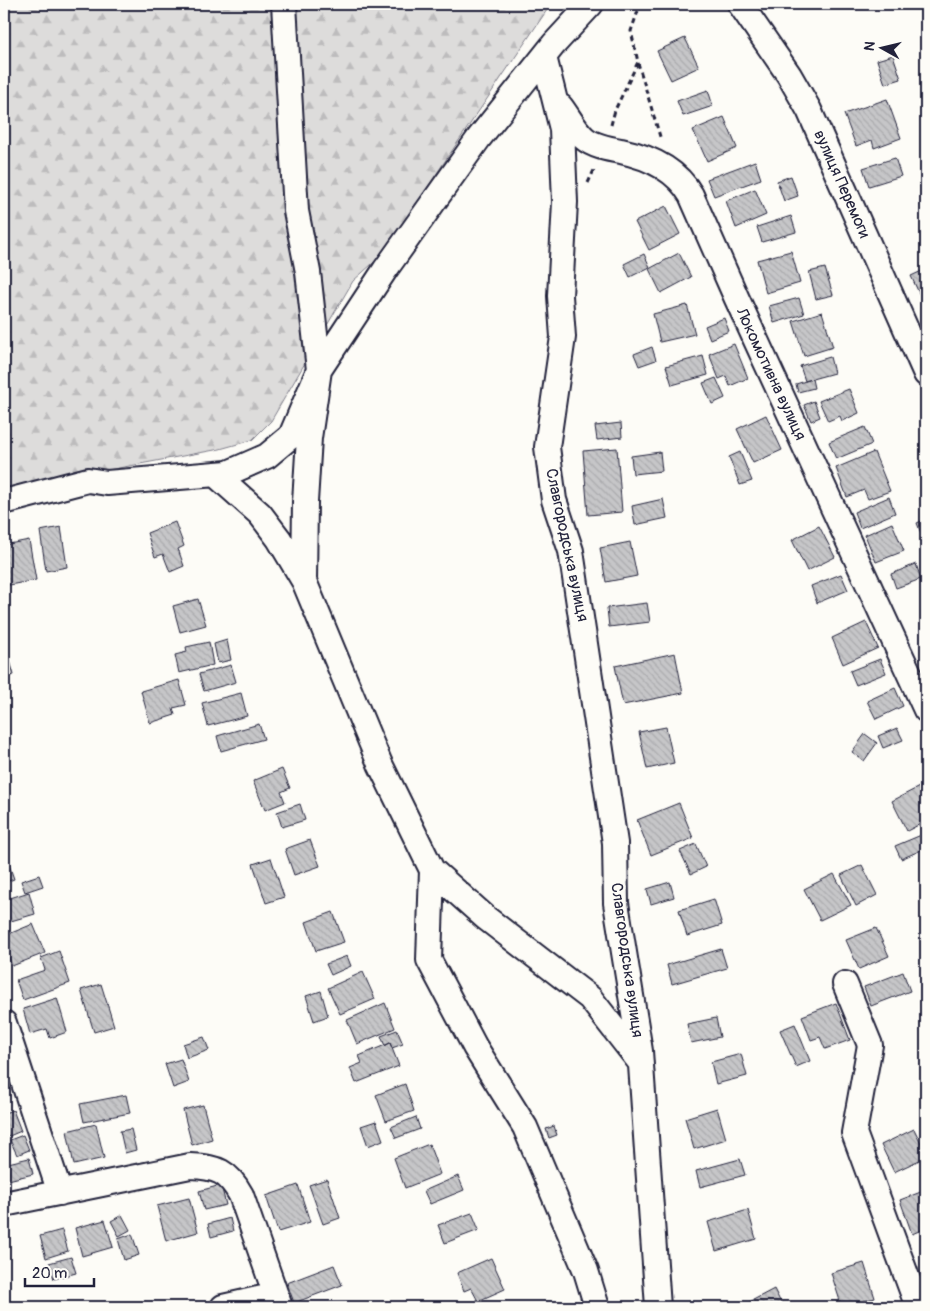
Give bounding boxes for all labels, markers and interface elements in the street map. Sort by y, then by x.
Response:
north arrow [858,22,908,72]
text: N [861,40,879,52]
street label: вулиця Перемоги [809,127,875,241]
street label: Локомотивна вулиця [731,304,810,443]
street label: Славгородська вулиця [541,467,593,623]
street label: Славгородська вулиця [606,881,648,1039]
scale bar [25,1256,94,1288]
text: 20 m [32,1264,67,1283]

